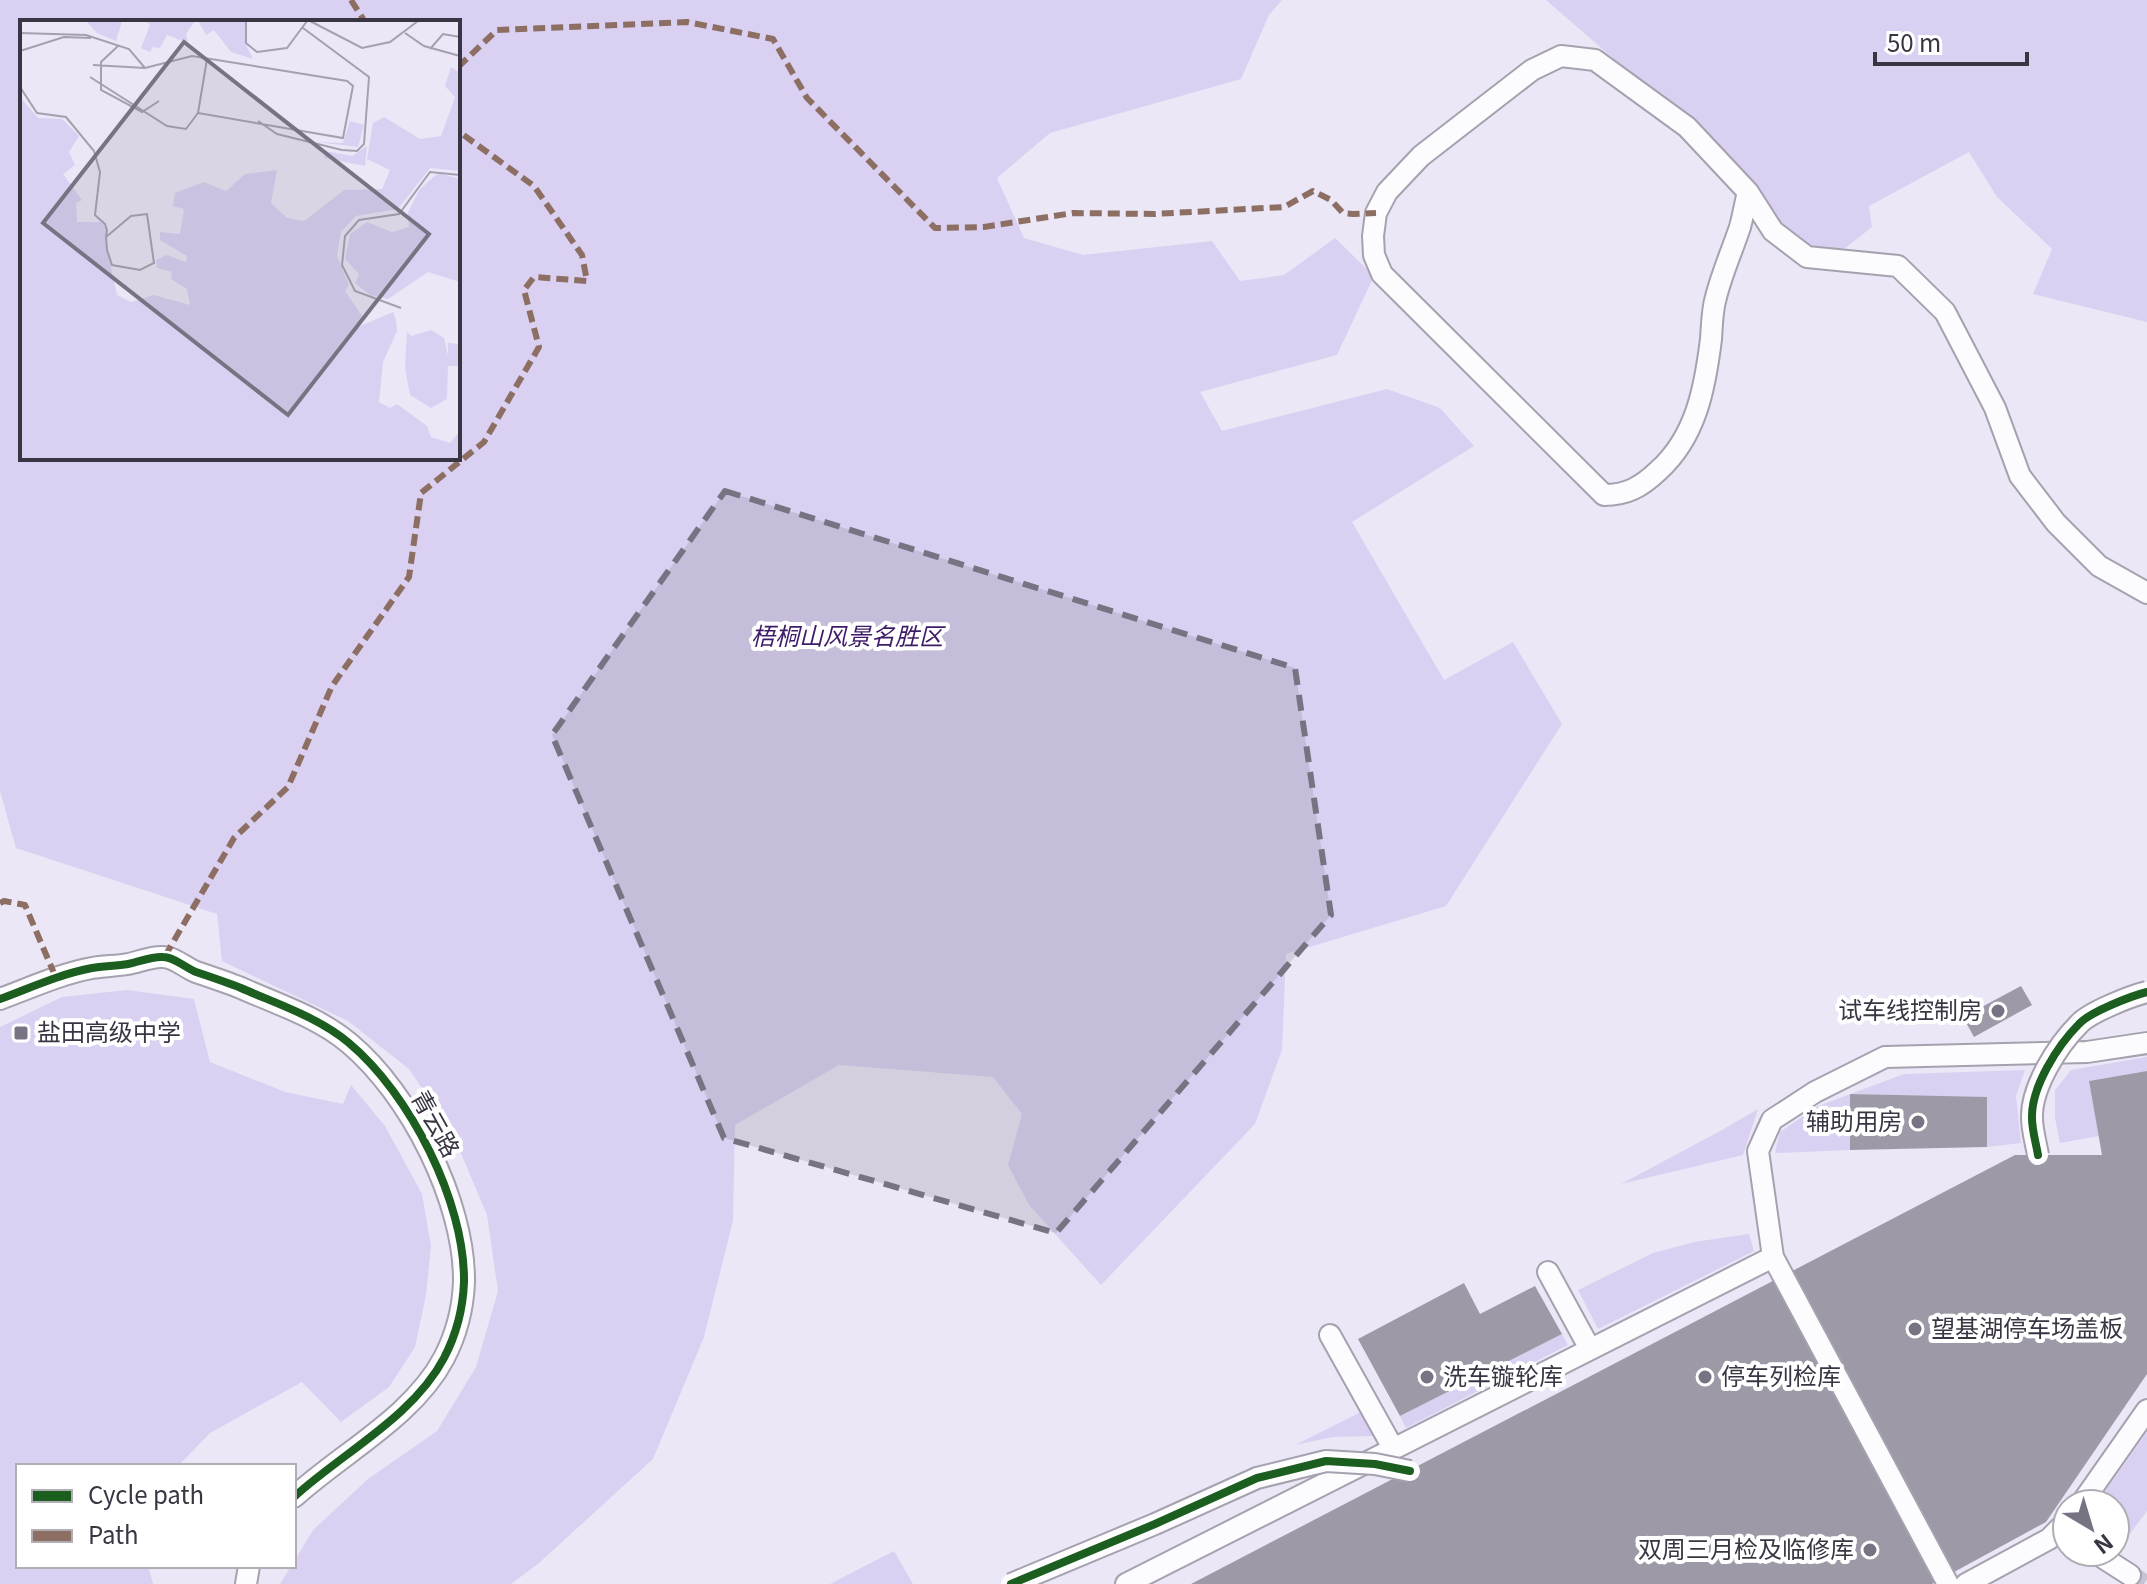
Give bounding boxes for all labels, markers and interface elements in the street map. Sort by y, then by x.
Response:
scale bar [1875,16,2027,66]
inset map [20,20,460,460]
text: 50 m [1887,24,1941,59]
park label: 梧桐山风景名胜区 [751,617,946,652]
place label: 试车线控制房 [1838,991,1982,1026]
marker: 试车线控制房 [1989,1002,2007,1020]
place label: 盐田高级中学 [37,1013,181,1048]
marker: 盐田高级中学 [12,1024,30,1042]
street label: 青云路 [404,1083,470,1163]
place label: 辅助用房 [1806,1102,1902,1137]
marker: 辅助用房 [1909,1113,1927,1131]
place label: 望基湖停车场盖板 [1931,1309,2123,1344]
marker: 望基湖停车场盖板 [1906,1320,1924,1338]
place label: 洗车镟轮库 [1443,1357,1563,1392]
place label: 停车列检库 [1721,1357,1841,1392]
marker: 洗车镟轮库 [1418,1368,1436,1386]
marker: 停车列检库 [1696,1368,1714,1386]
legend [16,1464,296,1568]
text: Cycle path [88,1476,204,1511]
north arrow [2051,1488,2131,1568]
text: Path [88,1516,139,1551]
text: N [2088,1528,2121,1563]
place label: 双周三月检及临修库 [1638,1530,1854,1565]
marker: 双周三月检及临修库 [1861,1541,1879,1559]

